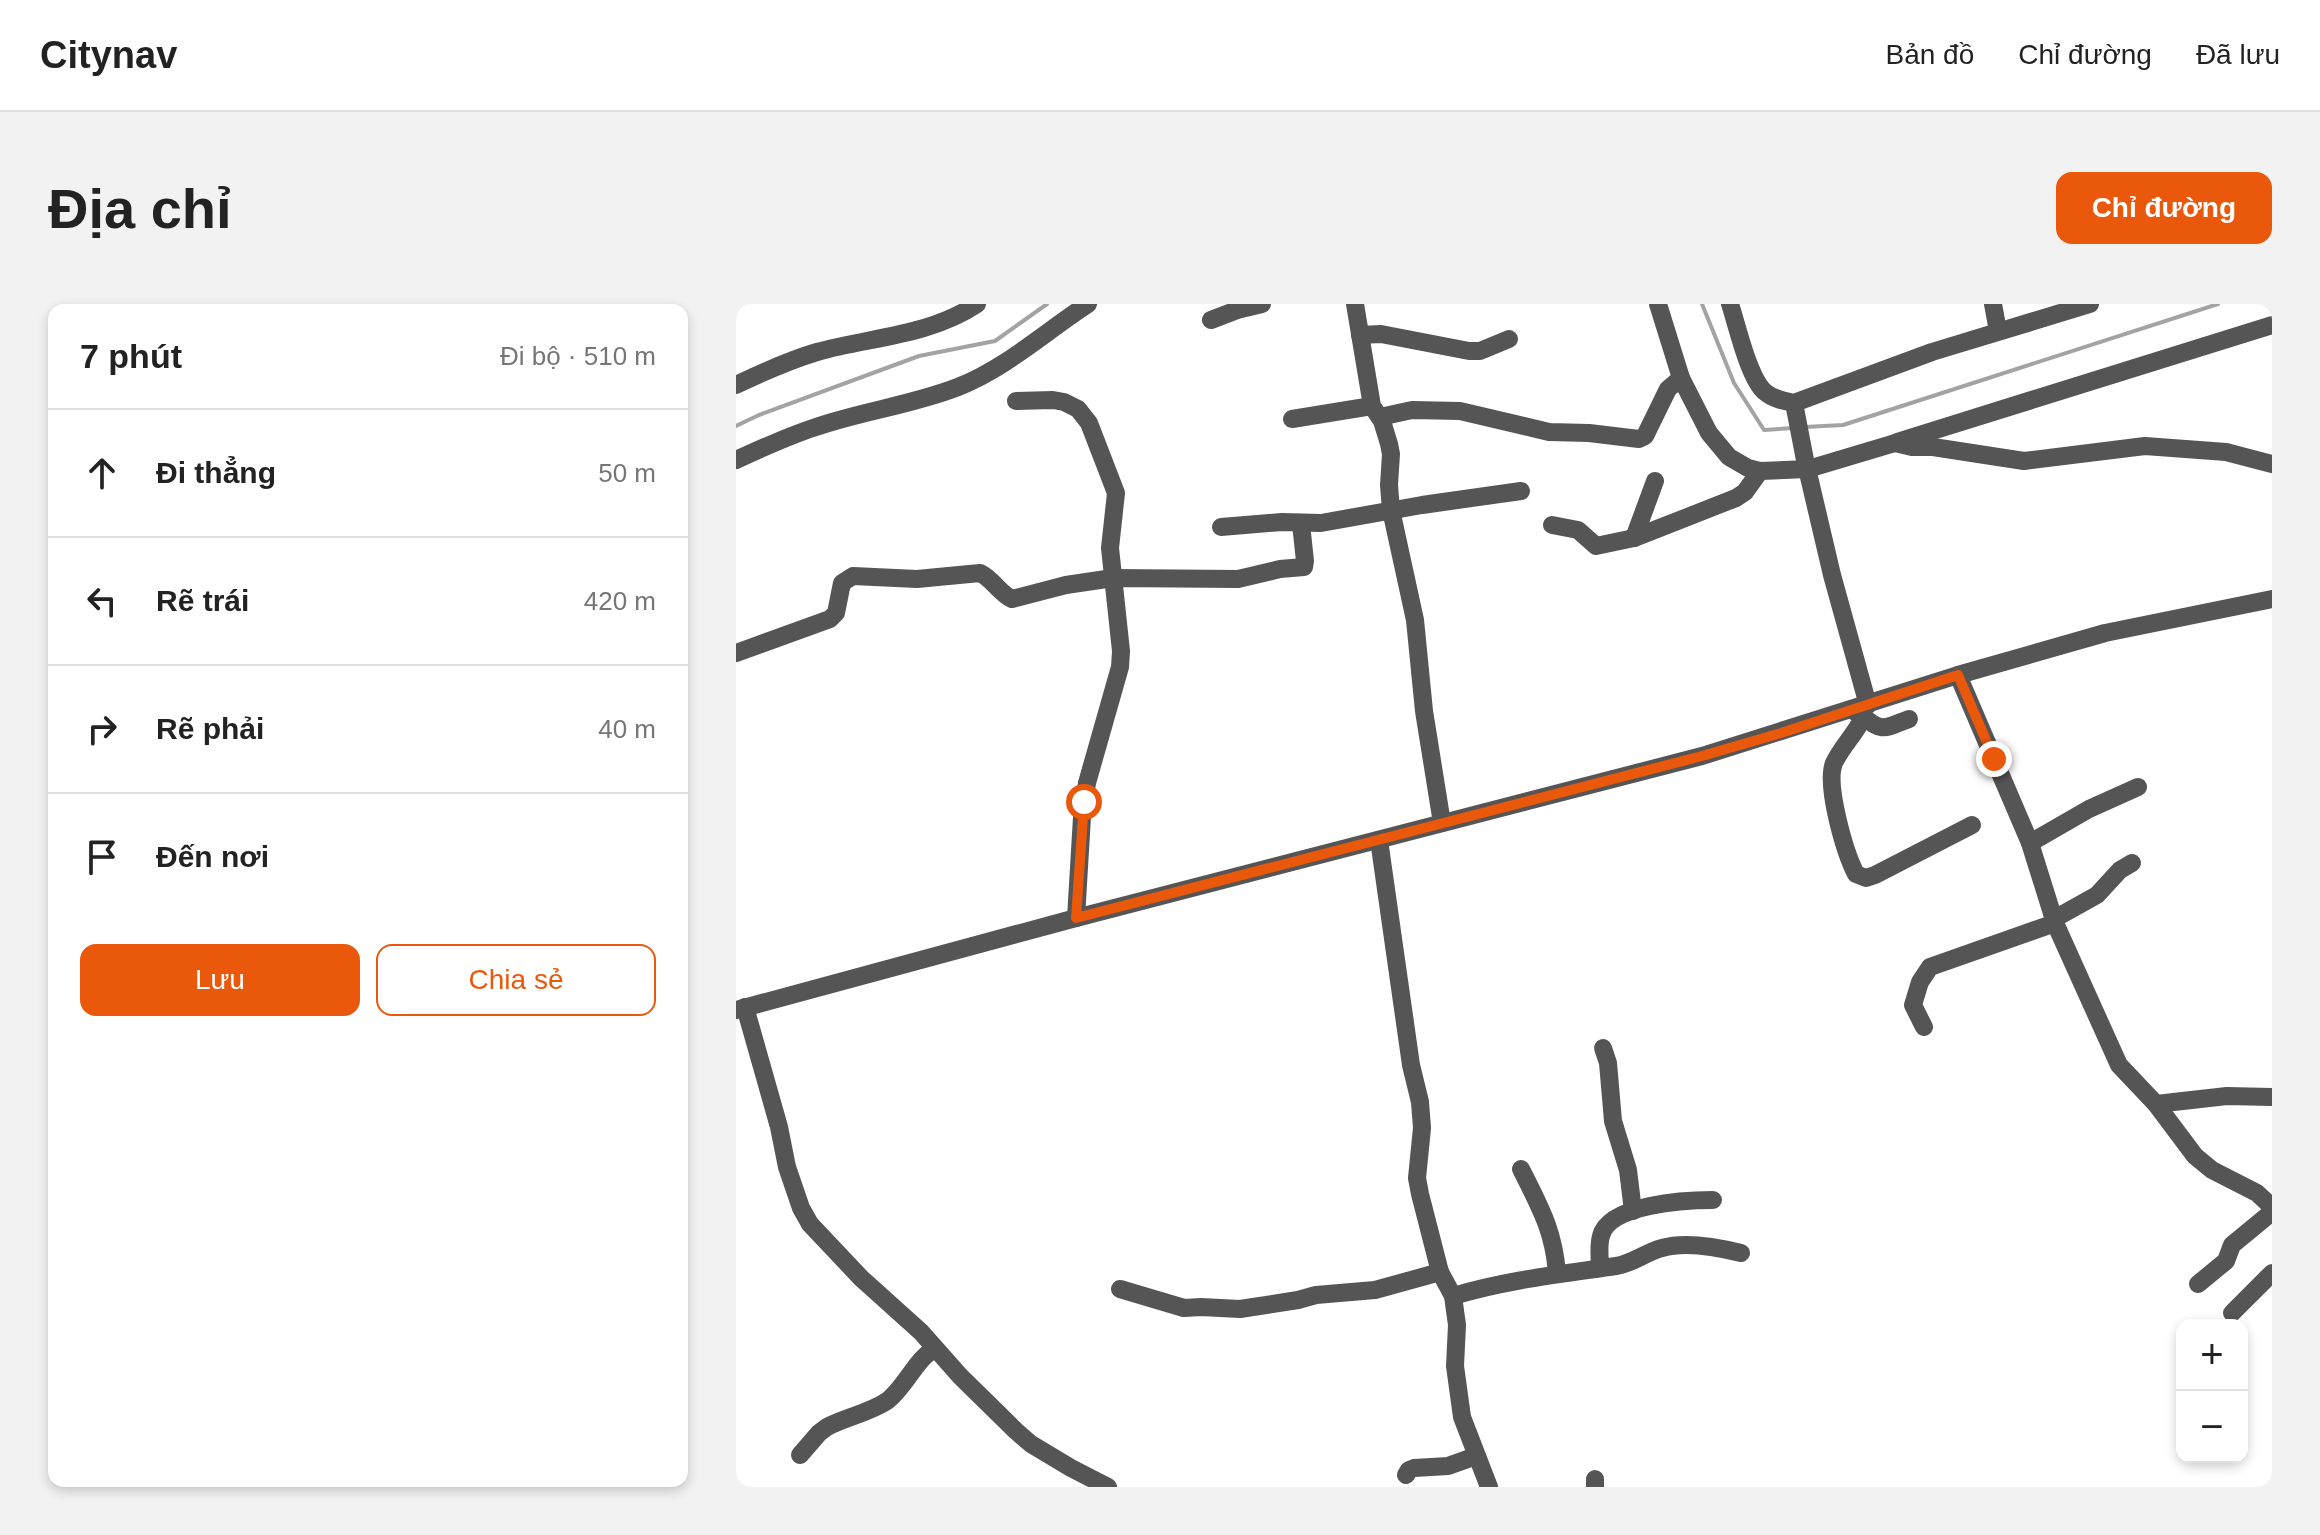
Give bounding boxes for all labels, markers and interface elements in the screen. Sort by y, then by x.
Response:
text: Citynav [40,34,177,76]
text: Bản đồ [1886,39,1974,70]
text: Chỉ đường [2018,39,2152,70]
text: Đã lưu [2196,39,2280,70]
button: Chỉ đường [2056,172,2272,244]
text: Địa chỉ [48,177,232,240]
text: 7 phút [80,337,182,375]
text: Đi bộ · 510 m [500,341,656,371]
icon: ahead [80,451,124,495]
text: Đi thẳng [156,456,276,489]
text: 50 m [598,458,656,488]
icon: left [80,579,124,623]
text: Rẽ trái [156,584,249,617]
text: 420 m [584,586,656,616]
icon: right [80,707,124,751]
text: Rẽ phải [156,712,264,745]
text: 40 m [598,714,656,744]
route end [1976,741,2012,777]
route start [1066,784,1102,820]
icon: arrive [80,835,124,879]
text: Đến nơi [156,840,269,873]
button: Lưu [80,944,360,1016]
button: Chia sẻ [376,944,656,1016]
map controls [2176,1319,2248,1463]
button: + [2176,1319,2248,1391]
button: − [2176,1391,2248,1463]

